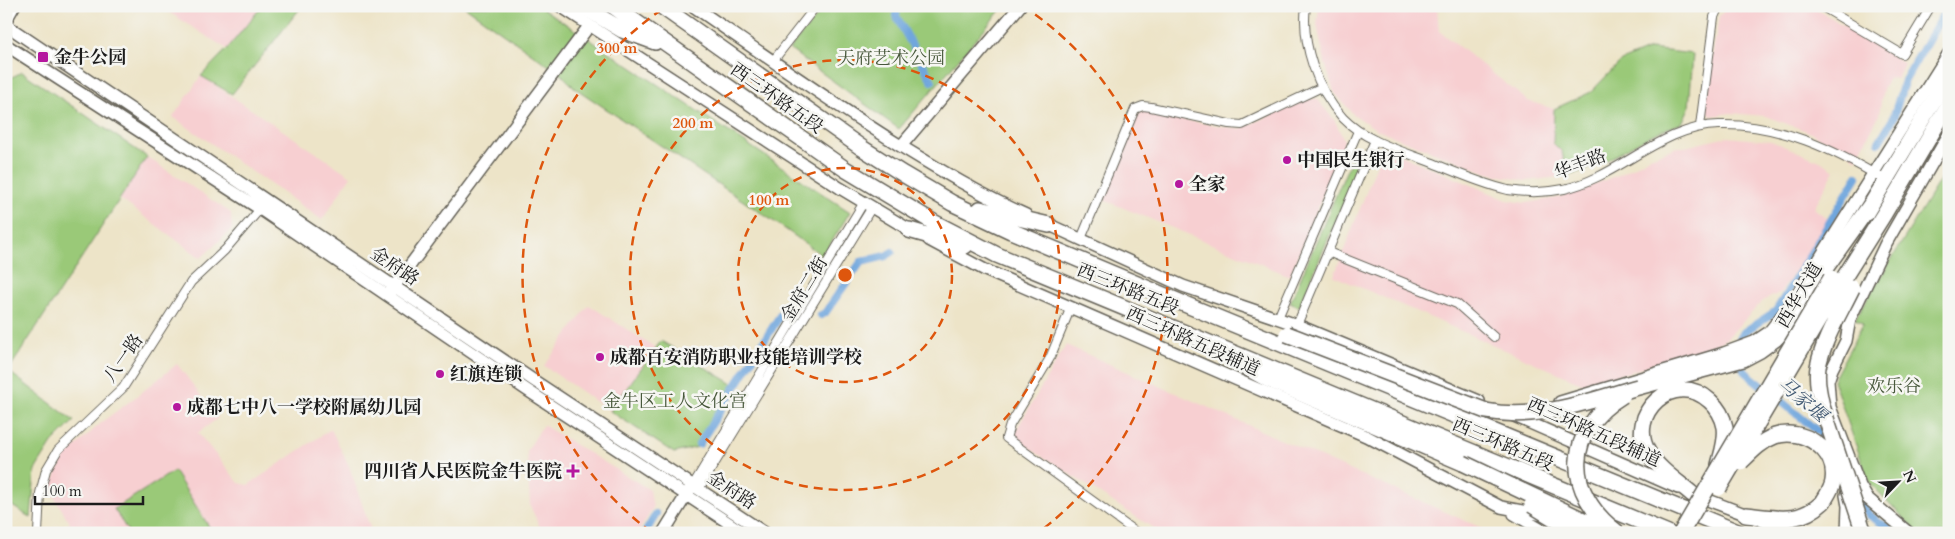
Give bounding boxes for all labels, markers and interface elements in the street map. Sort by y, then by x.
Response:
text: 300 m [597,38,638,58]
place label: 金牛公园 [54,45,126,70]
park label: 天府艺术公园 [837,46,945,71]
marker: 金牛公园 [36,50,50,64]
street label: 西三环路五段 [725,57,828,140]
text: 200 m [673,113,714,133]
street label: 华丰路 [1550,143,1610,186]
place label: 中国民生银行 [1297,148,1405,173]
marker: 中国民生银行 [1281,154,1293,166]
place label: 全家 [1189,172,1225,197]
marker: 全家 [1173,178,1185,190]
text: 100 m [749,190,790,210]
street label: 金府路 [365,241,424,292]
street label: 金府二街 [775,252,834,327]
street label: 西三环路五段 [1073,258,1183,321]
street label: 西华大道 [1771,258,1828,333]
centre of rings [836,266,854,284]
street label: 西三环路五段辅道 [1122,301,1264,382]
street label: 八一路 [98,329,149,388]
place label: 成都百安消防职业技能培训学校 [610,345,862,370]
marker: 成都百安消防职业技能培训学校 [594,351,606,363]
place label: 红旗连锁 [450,362,522,387]
marker: 红旗连锁 [434,368,446,380]
water label: 马家堰 [1772,371,1835,430]
park label: 欢乐谷 [1867,374,1921,399]
park label: 金牛区工人文化宫 [603,389,747,414]
street label: 西三环路五段辅道 [1523,392,1665,473]
place label: 成都七中八一学校附属幼儿园 [187,395,421,420]
marker: 成都七中八一学校附属幼儿园 [171,401,183,413]
street label: 西三环路五段 [1448,412,1557,477]
north arrow [1872,456,1922,506]
place label: 四川省人民医院金牛医院 [364,459,562,484]
marker: 四川省人民医院金牛医院 [566,464,580,478]
street label: 金府路 [702,465,761,516]
text: N [1898,467,1921,486]
scale bar [35,474,142,506]
text: 100 m [42,481,82,501]

